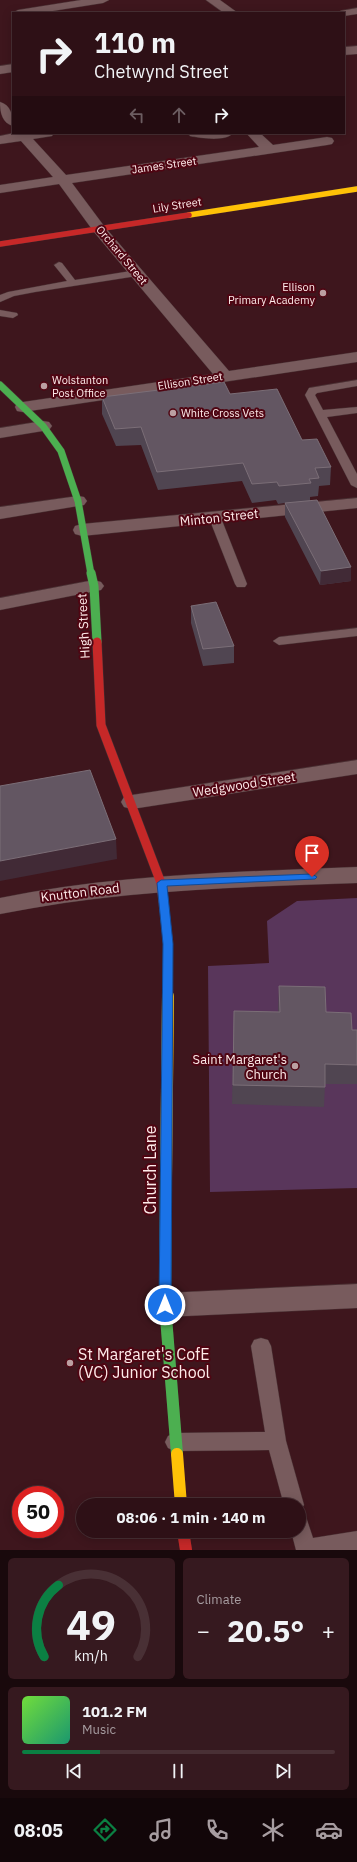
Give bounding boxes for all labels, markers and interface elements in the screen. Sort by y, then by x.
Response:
text: 110 m [94,24,176,61]
icon: right [28,28,80,80]
text: Chetwynd Street [94,60,229,83]
icon: left [126,104,148,126]
icon: ahead [168,104,190,126]
icon: right [210,104,232,126]
street label: James Street [131,154,197,176]
street label: Lily Street [152,194,203,216]
street label: Orchard Street [93,223,151,287]
place label: Ellison Primary Academy [228,280,316,307]
marker: Ellison Primary Academy [318,288,328,298]
street label: Ellison Street [156,369,224,393]
place label: Wolstanton Post Office [52,373,108,400]
marker: Wolstanton Post Office [39,381,49,391]
place label: White Cross Vets [181,406,264,420]
marker: White Cross Vets [168,408,178,418]
street label: Minton Street [179,505,259,530]
street label: High Street [73,593,94,659]
street label: Wedgwood Street [192,768,297,801]
pin [295,836,329,877]
icon: arrive [301,842,323,864]
street label: Knutton Road [40,879,121,906]
place label: Saint Margaret's Church [193,1051,287,1083]
marker: Saint Margaret's Church [290,1061,300,1071]
street label: Church Lane [140,1125,160,1215]
position arrow [144,1284,186,1326]
place label: St Margaret's CofE (VC) Junior School [78,1344,210,1382]
marker: St Margaret's CofE (VC) Junior School [65,1358,75,1368]
speed limit sign: 50 [12,1486,64,1538]
text: 08:06 · 1 min · 140 m [117,1508,265,1527]
text: Climate [197,1591,241,1608]
text: 49 [66,1596,116,1650]
text: 20.5° [227,1611,304,1650]
text: − [197,1616,210,1645]
text: + [322,1616,335,1645]
text: km/h [74,1645,108,1664]
text: 101.2 FM [82,1702,147,1721]
text: Music [82,1721,116,1738]
icon: previous [63,1760,85,1782]
icon: pause [167,1760,189,1782]
icon: next [272,1760,294,1782]
icon: directions [91,1816,119,1844]
icon: music [147,1816,175,1844]
icon: phone [203,1816,231,1844]
icon: climate [259,1816,287,1844]
icon: car [315,1816,343,1844]
text: 08:05 [14,1819,63,1842]

